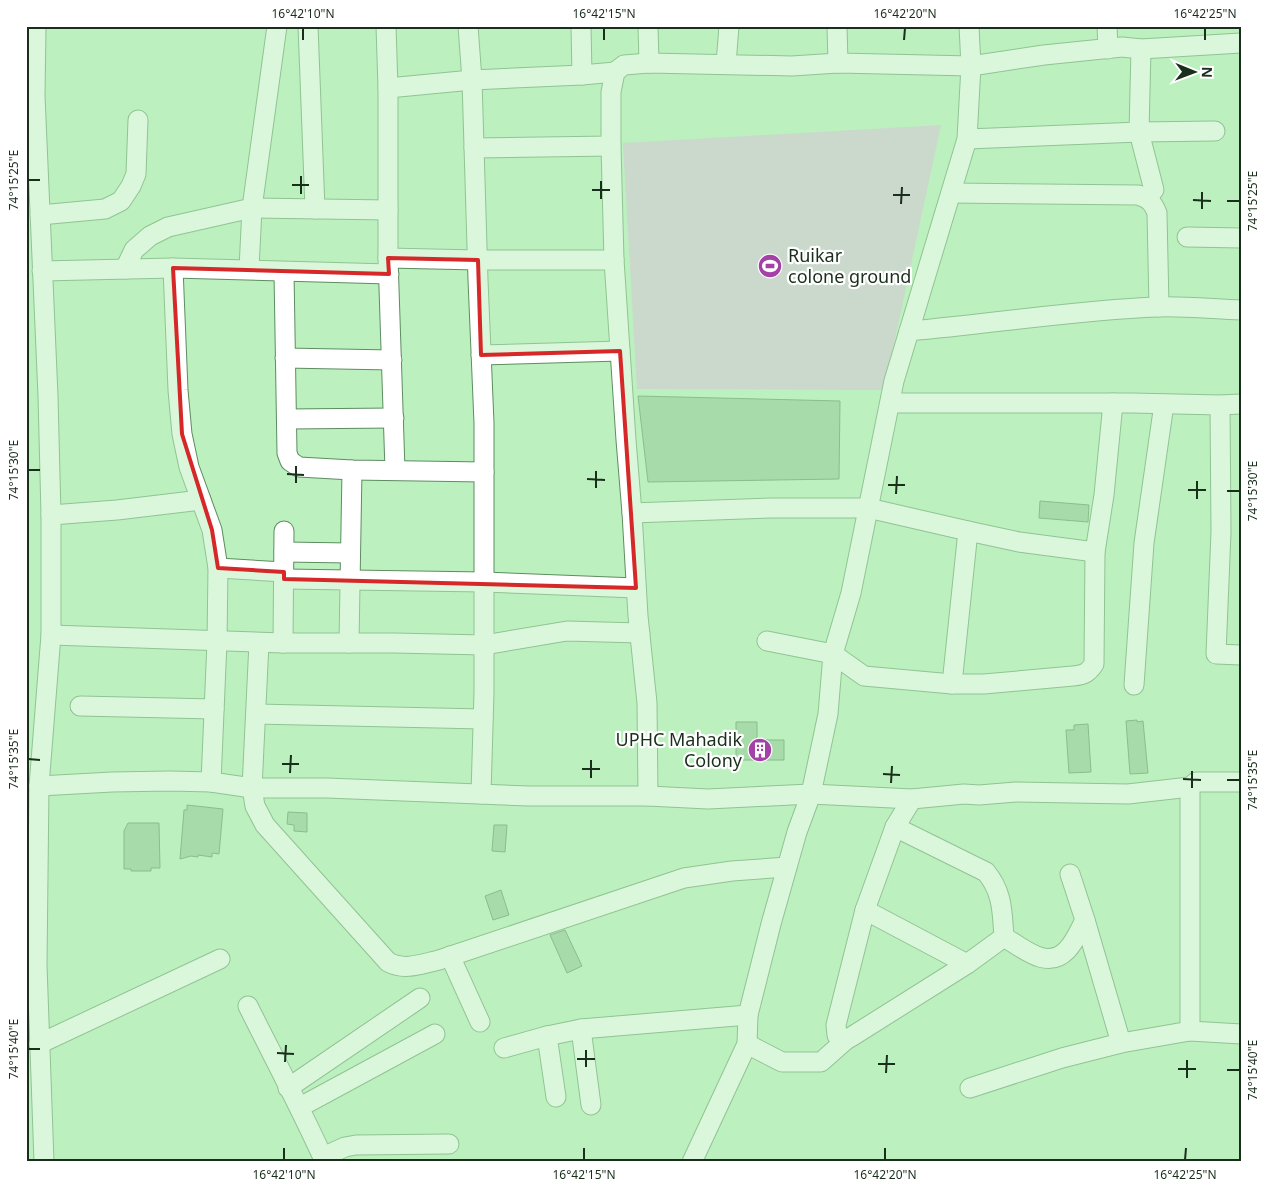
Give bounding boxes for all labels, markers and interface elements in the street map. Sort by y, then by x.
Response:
text: 16°42'10"N [271,5,335,22]
text: 16°42'15"N [572,5,636,22]
text: 16°42'20"N [873,5,937,22]
text: 16°42'25"N [1173,5,1237,22]
north arrow [1170,48,1220,98]
text: N [1198,66,1217,78]
text: 74°15'25"E [5,150,22,210]
text: 74°15'25"E [1244,171,1261,231]
place label: Ruikar colone ground [788,243,911,288]
sports icon: Ruikar colone ground [757,253,783,279]
text: 74°15'30"E [5,440,22,500]
text: 74°15'30"E [1244,461,1261,521]
place label: UPHC Mahadik Colony [616,727,743,772]
text: 74°15'35"E [5,729,22,789]
building icon: UPHC Mahadik Colony [747,737,773,763]
text: 74°15'35"E [1244,750,1261,810]
text: 74°15'40"E [5,1019,22,1079]
text: 74°15'40"E [1244,1040,1261,1100]
text: 16°42'10"N [252,1166,316,1183]
text: 16°42'15"N [552,1166,616,1183]
text: 16°42'20"N [853,1166,917,1183]
text: 16°42'25"N [1153,1166,1217,1183]

